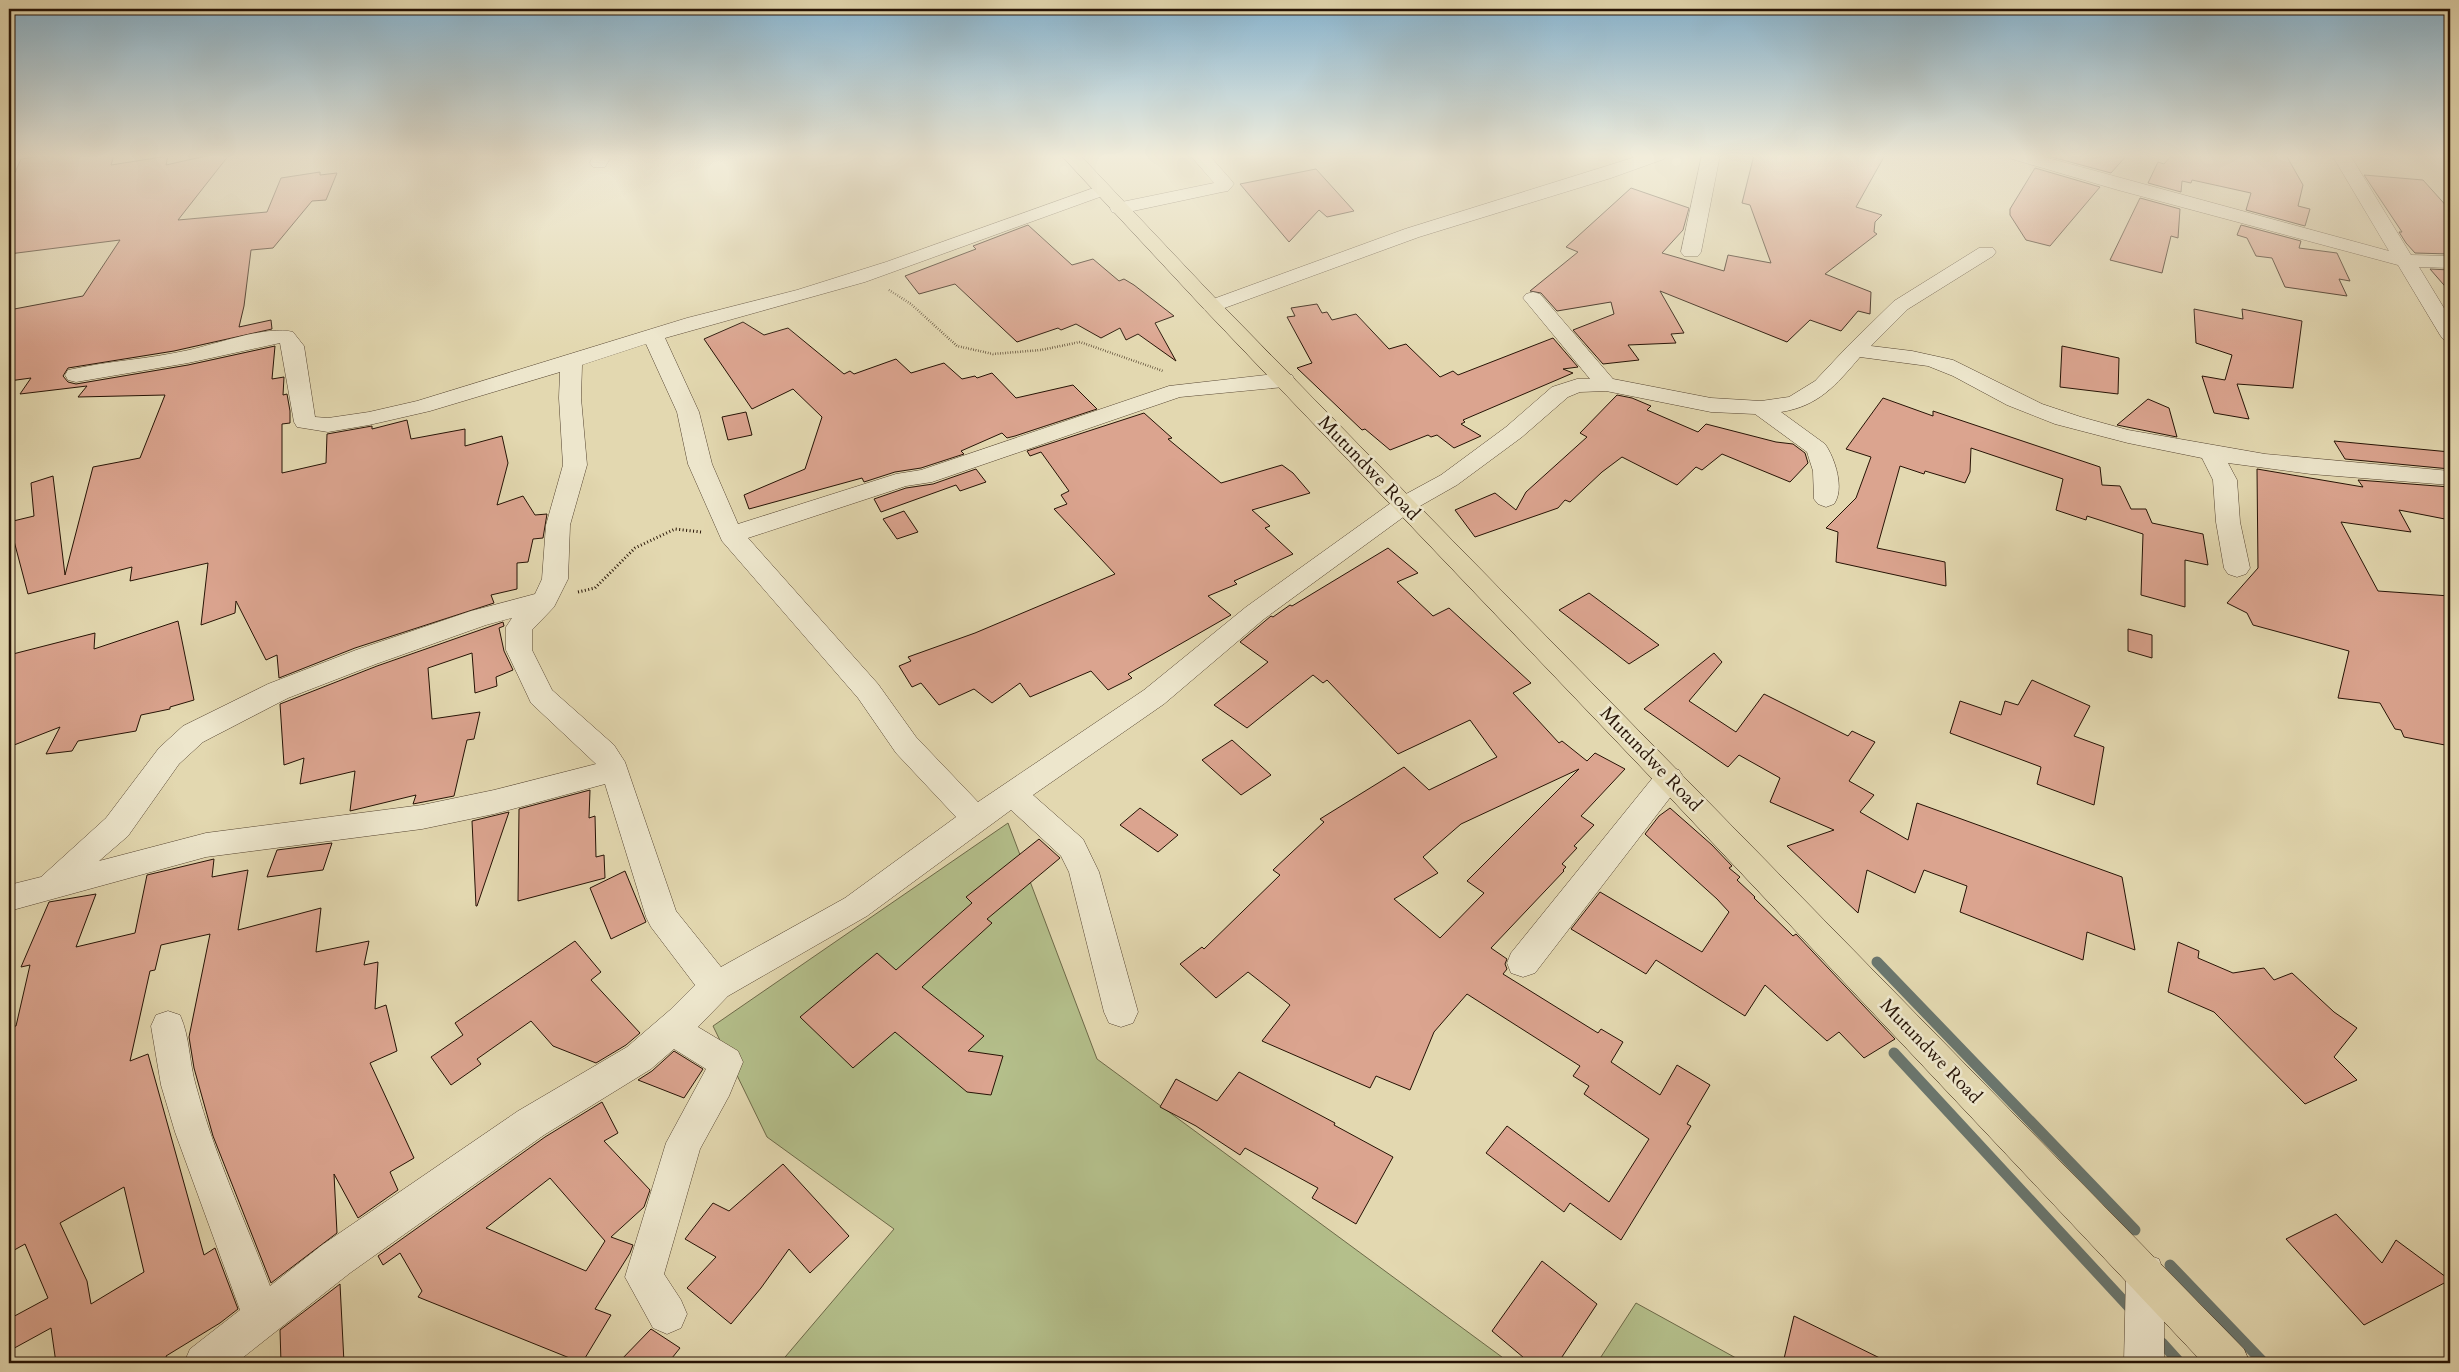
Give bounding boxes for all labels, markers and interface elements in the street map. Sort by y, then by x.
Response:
street label: Mutundwe Road [1312,410,1426,526]
street label: Mutundwe Road [1594,701,1708,817]
street label: Mutundwe Road [1874,993,1988,1109]

